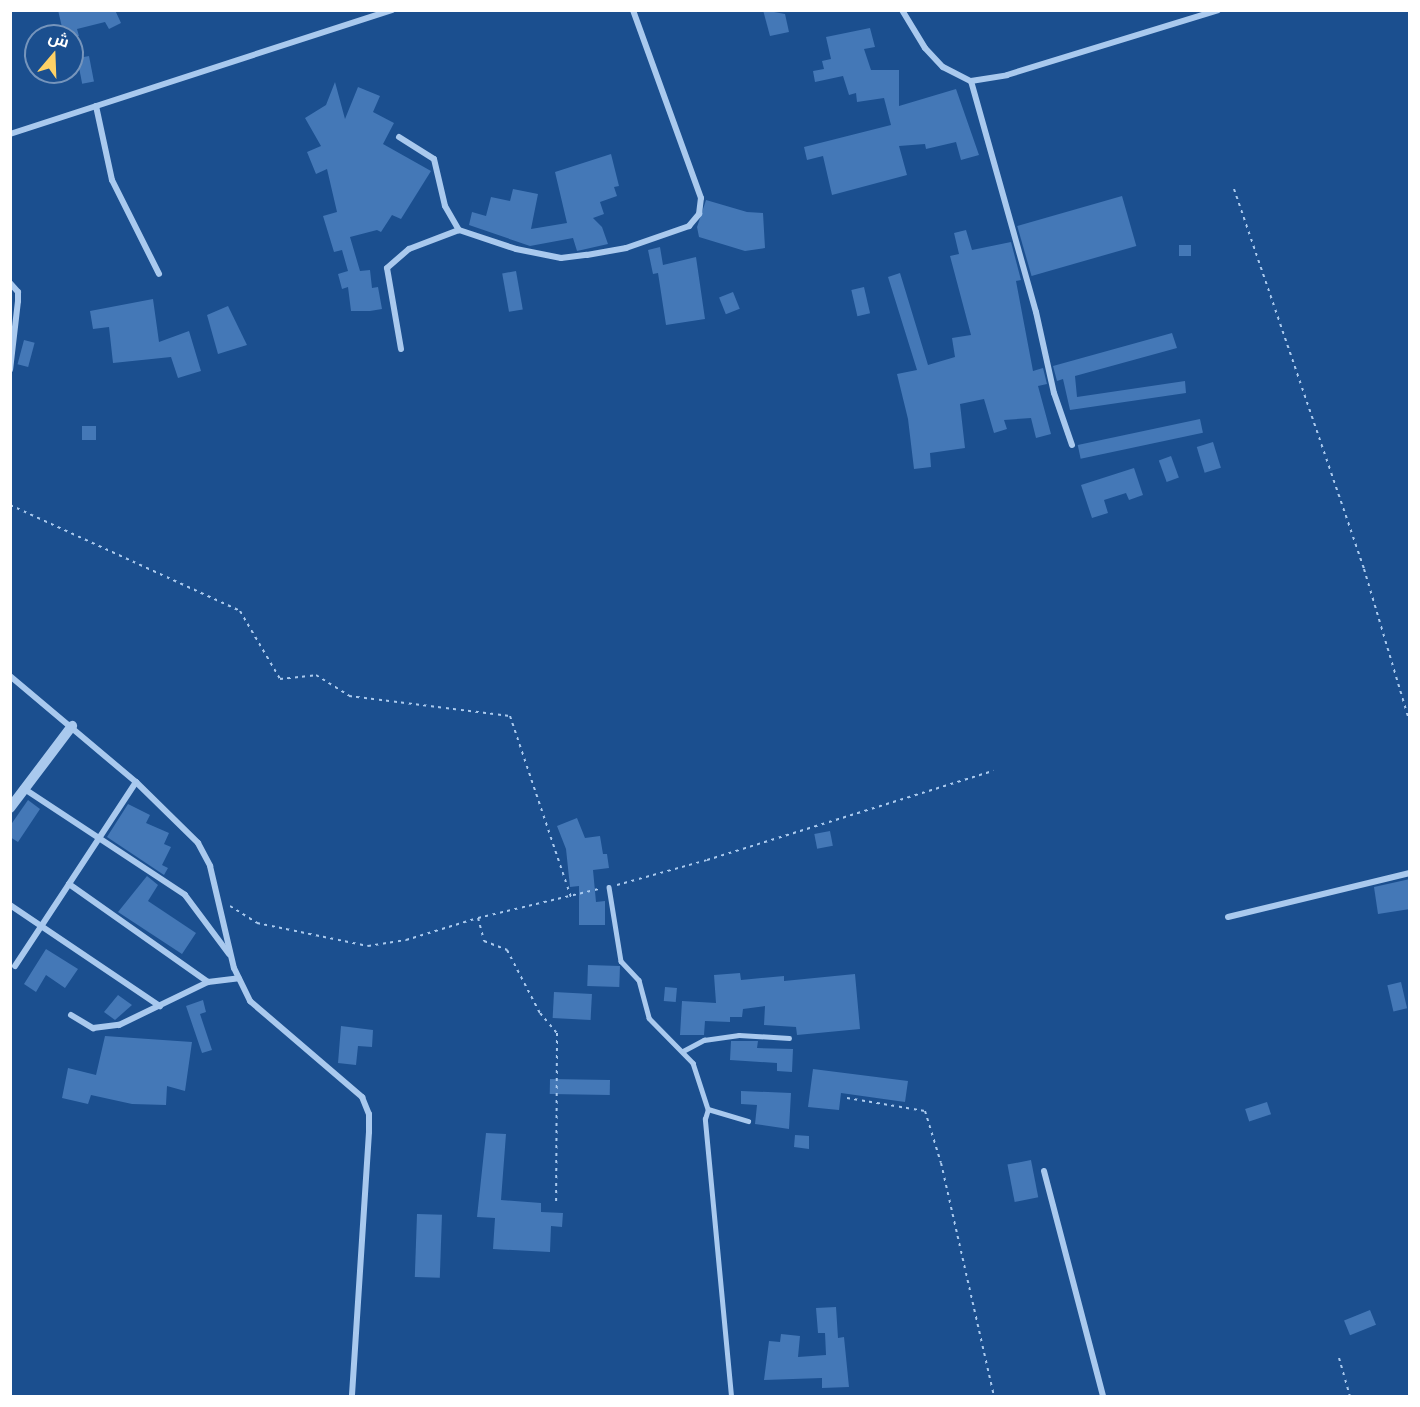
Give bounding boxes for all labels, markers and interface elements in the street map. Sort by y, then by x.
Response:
north arrow [24,24,84,84]
text: ش [47,26,72,51]

